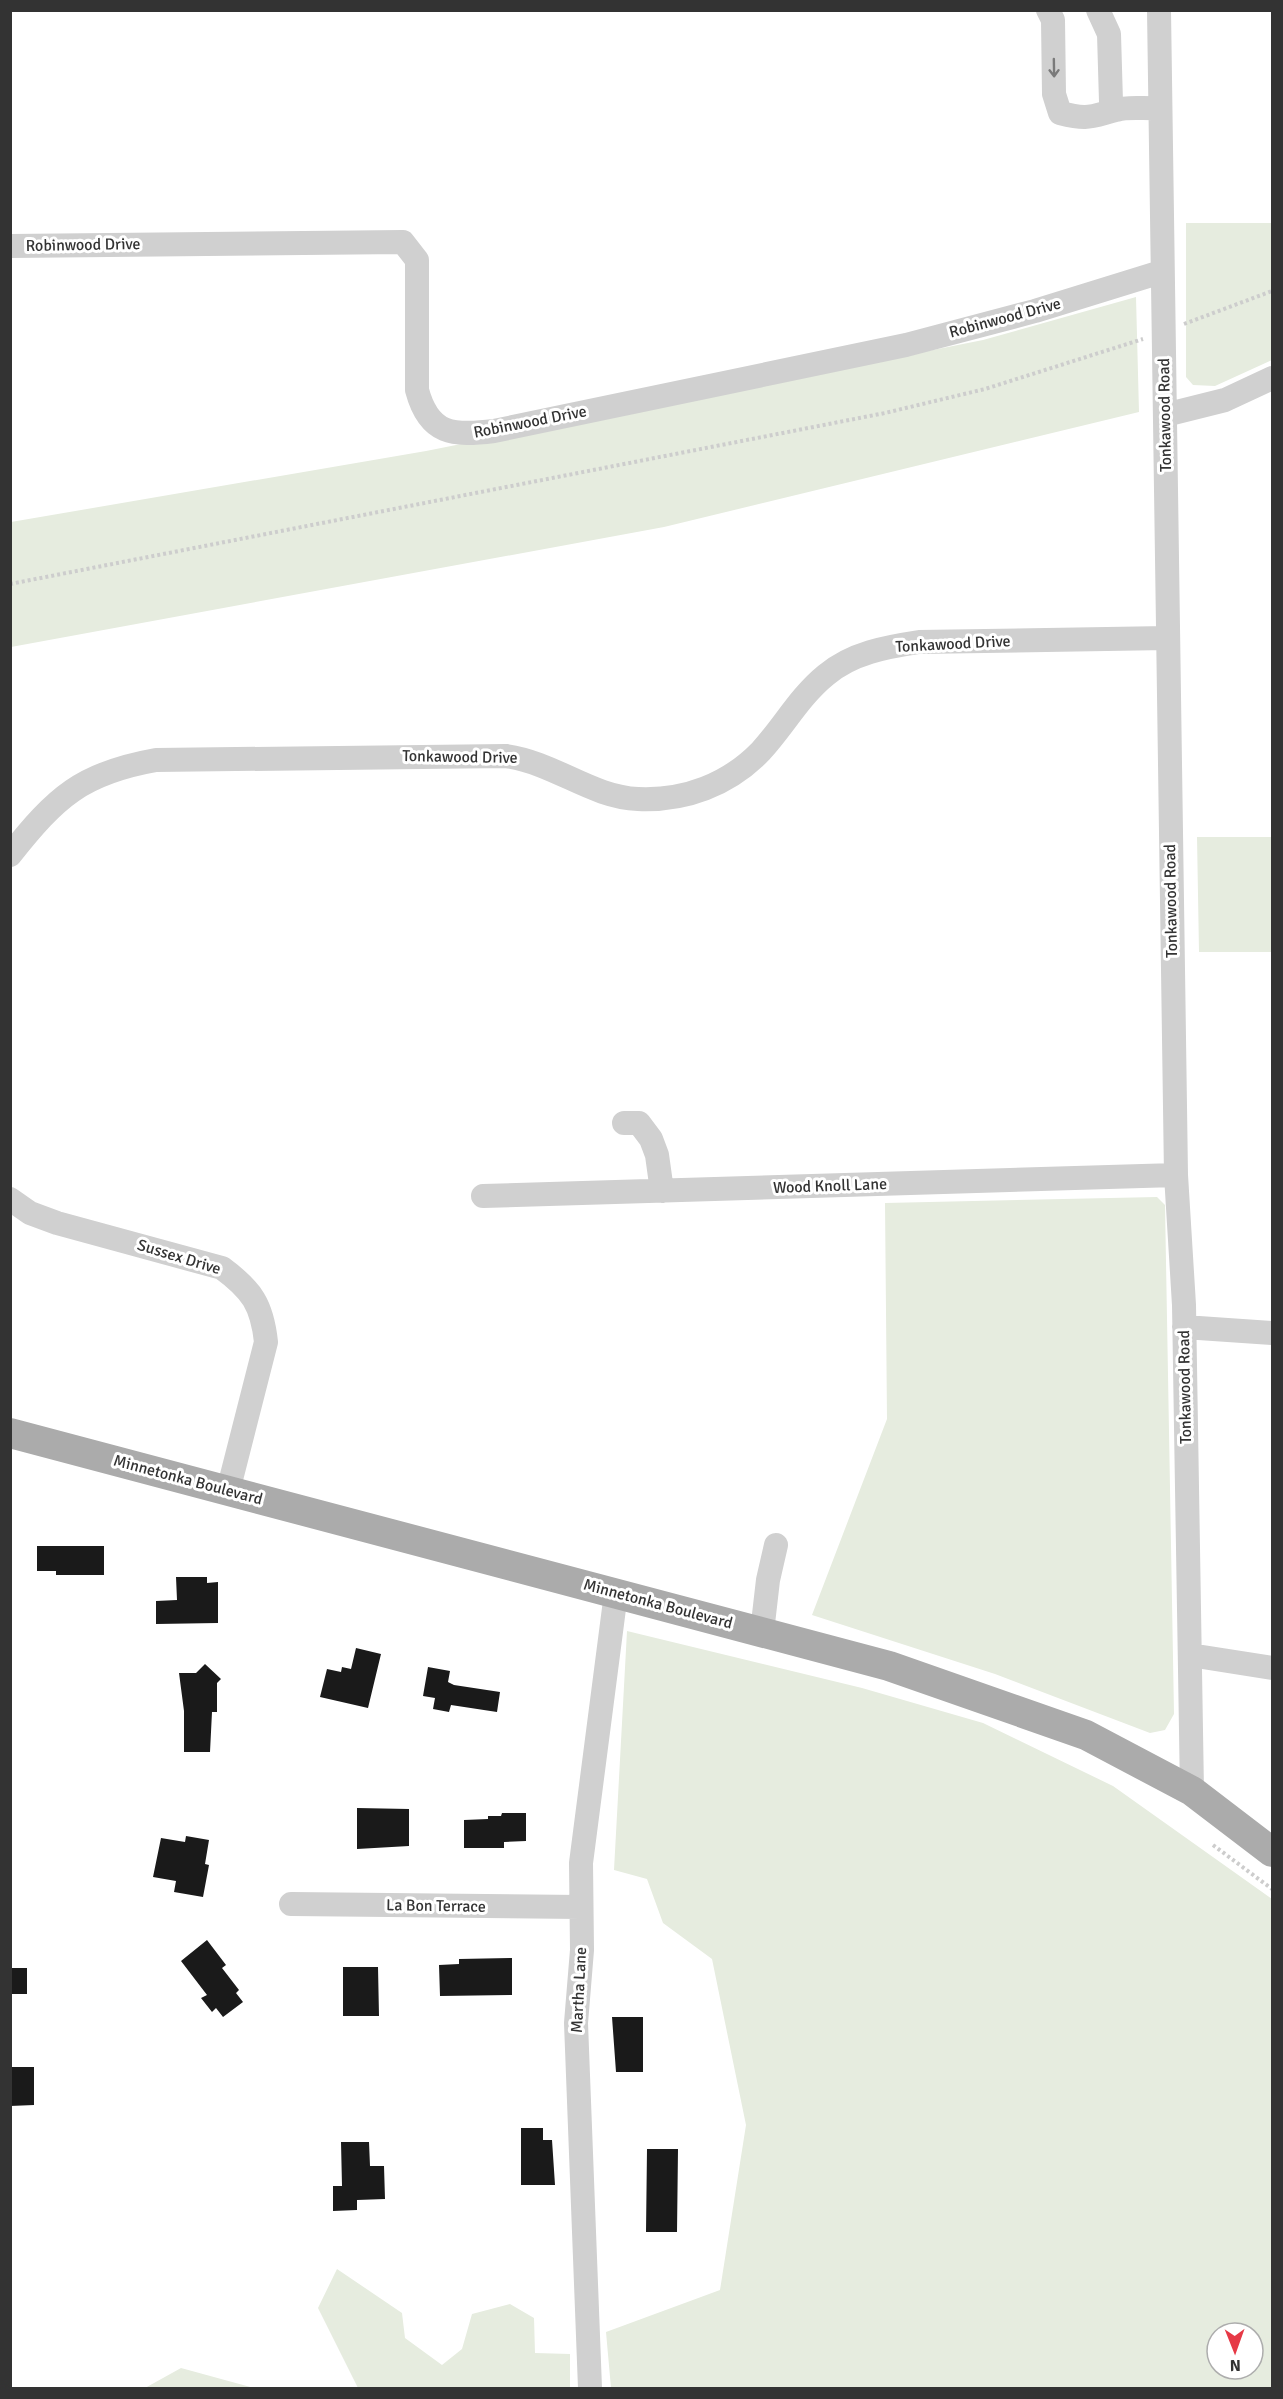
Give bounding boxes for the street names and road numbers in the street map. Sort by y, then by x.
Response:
street label: Robinwood Drive [25,234,141,256]
street label: Robinwood Drive [947,293,1063,343]
street label: Tonkawood Road [1154,358,1176,472]
street label: Robinwood Drive [472,401,588,443]
street label: Tonkawood Drive [895,631,1011,657]
street label: Tonkawood Drive [402,746,518,768]
street label: Tonkawood Road [1160,844,1182,958]
street label: Wood Knoll Lane [773,1174,887,1198]
street label: Sussex Drive [135,1235,223,1279]
street label: Tonkawood Road [1174,1330,1196,1444]
street label: Minnetonka Boulevard [111,1450,265,1510]
street label: Minnetonka Boulevard [581,1574,735,1634]
street label: La Bon Terrace [386,1895,486,1917]
street label: Martha Lane [567,1946,591,2034]

